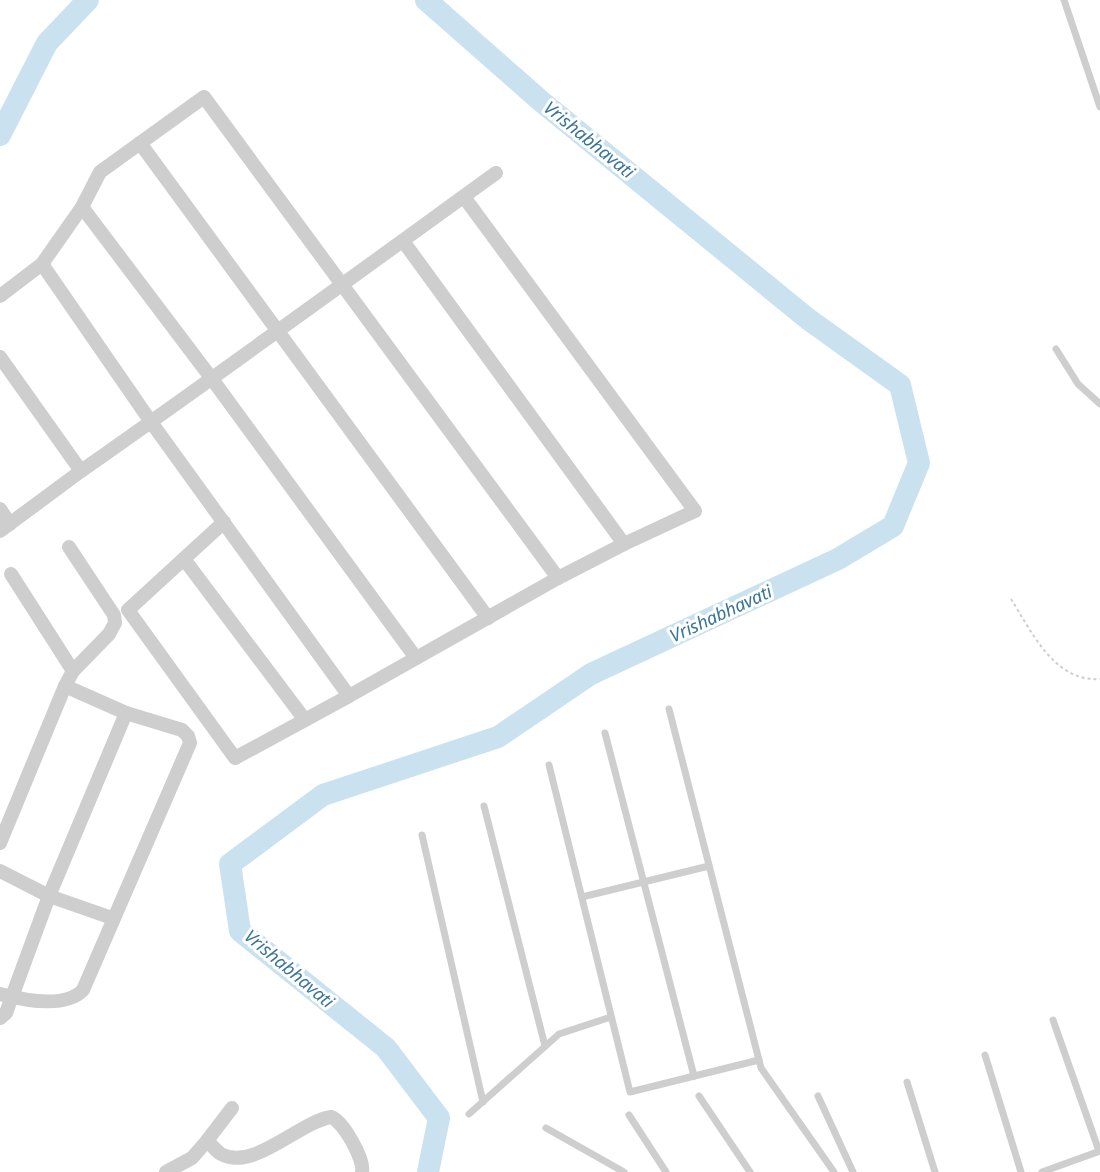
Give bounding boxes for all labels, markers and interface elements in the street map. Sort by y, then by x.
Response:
water label: Vrishabhavati [539,95,640,183]
water label: Vrishabhavati [666,579,776,647]
water label: Vrishabhavati [240,924,340,1013]

